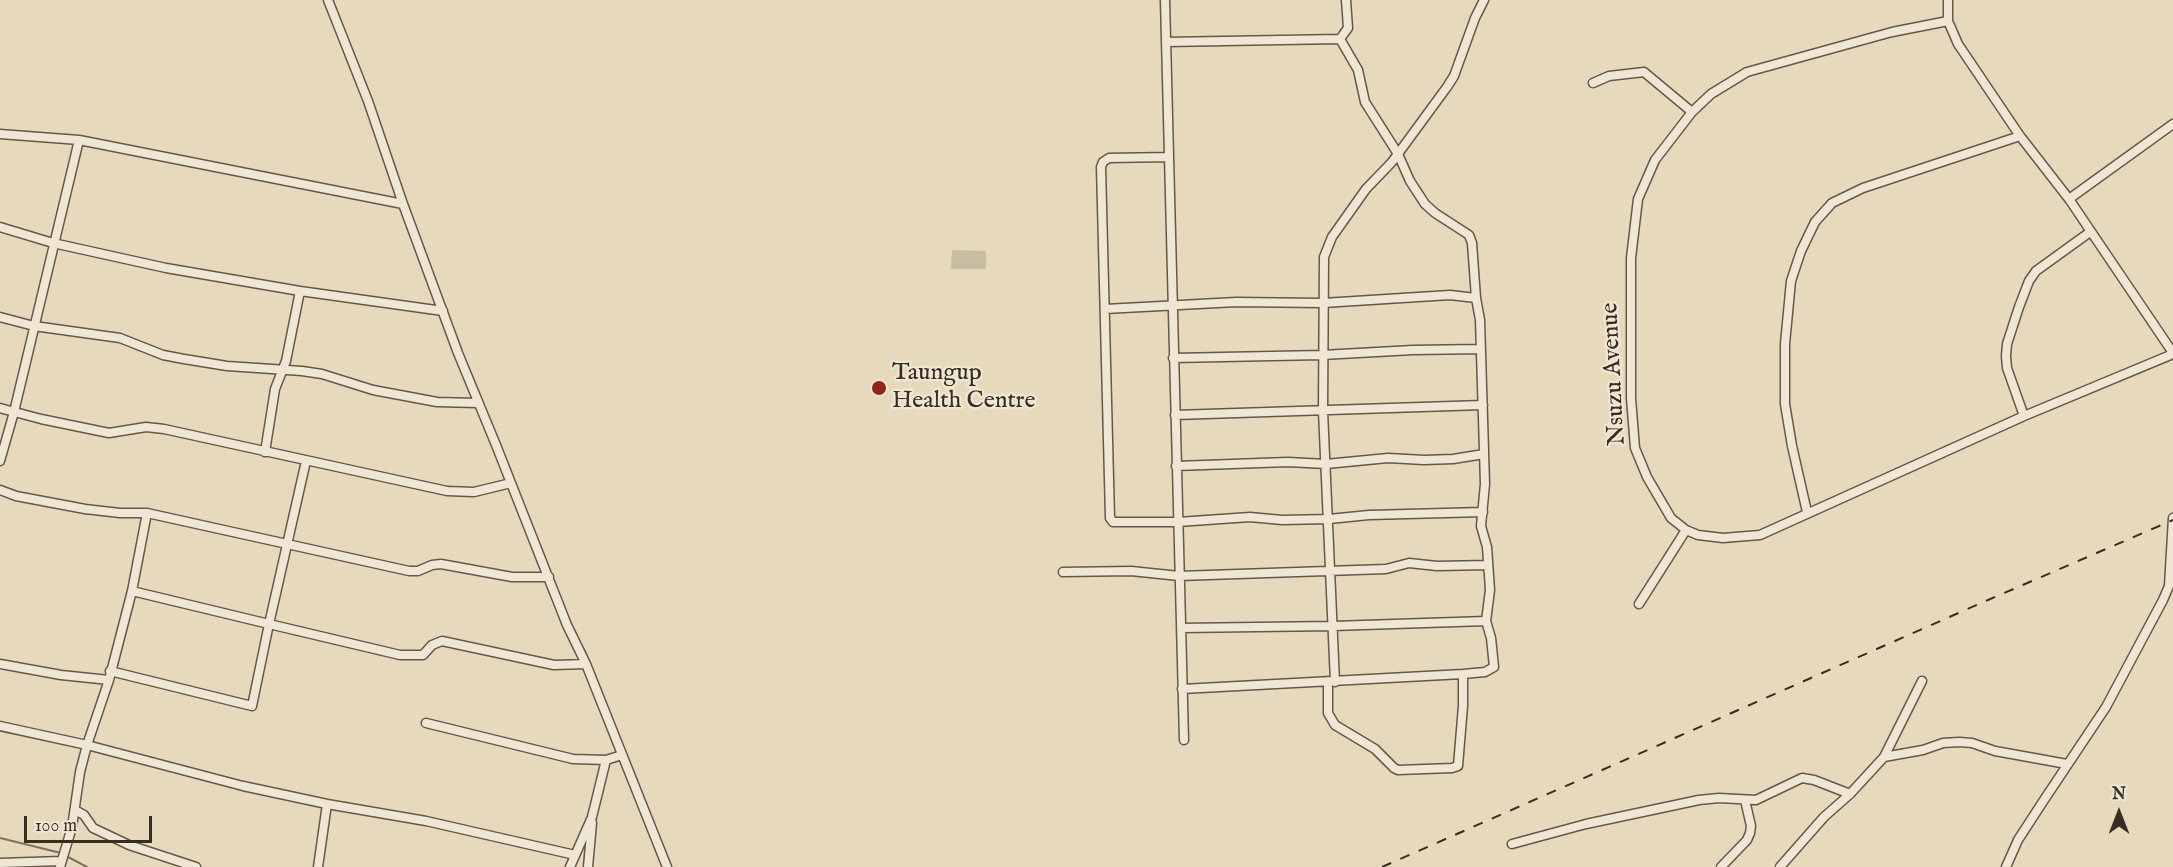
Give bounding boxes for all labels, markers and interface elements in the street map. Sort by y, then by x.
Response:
street label: Nsuzu Avenue [1597,302,1633,446]
place label: Taungup Health Centre [892,360,1035,416]
marker: Taungup Health Centre [870,379,888,397]
north arrow [2089,783,2149,843]
text: N [2112,785,2126,805]
scale bar [27,804,154,842]
text: 100 m [35,815,77,838]

